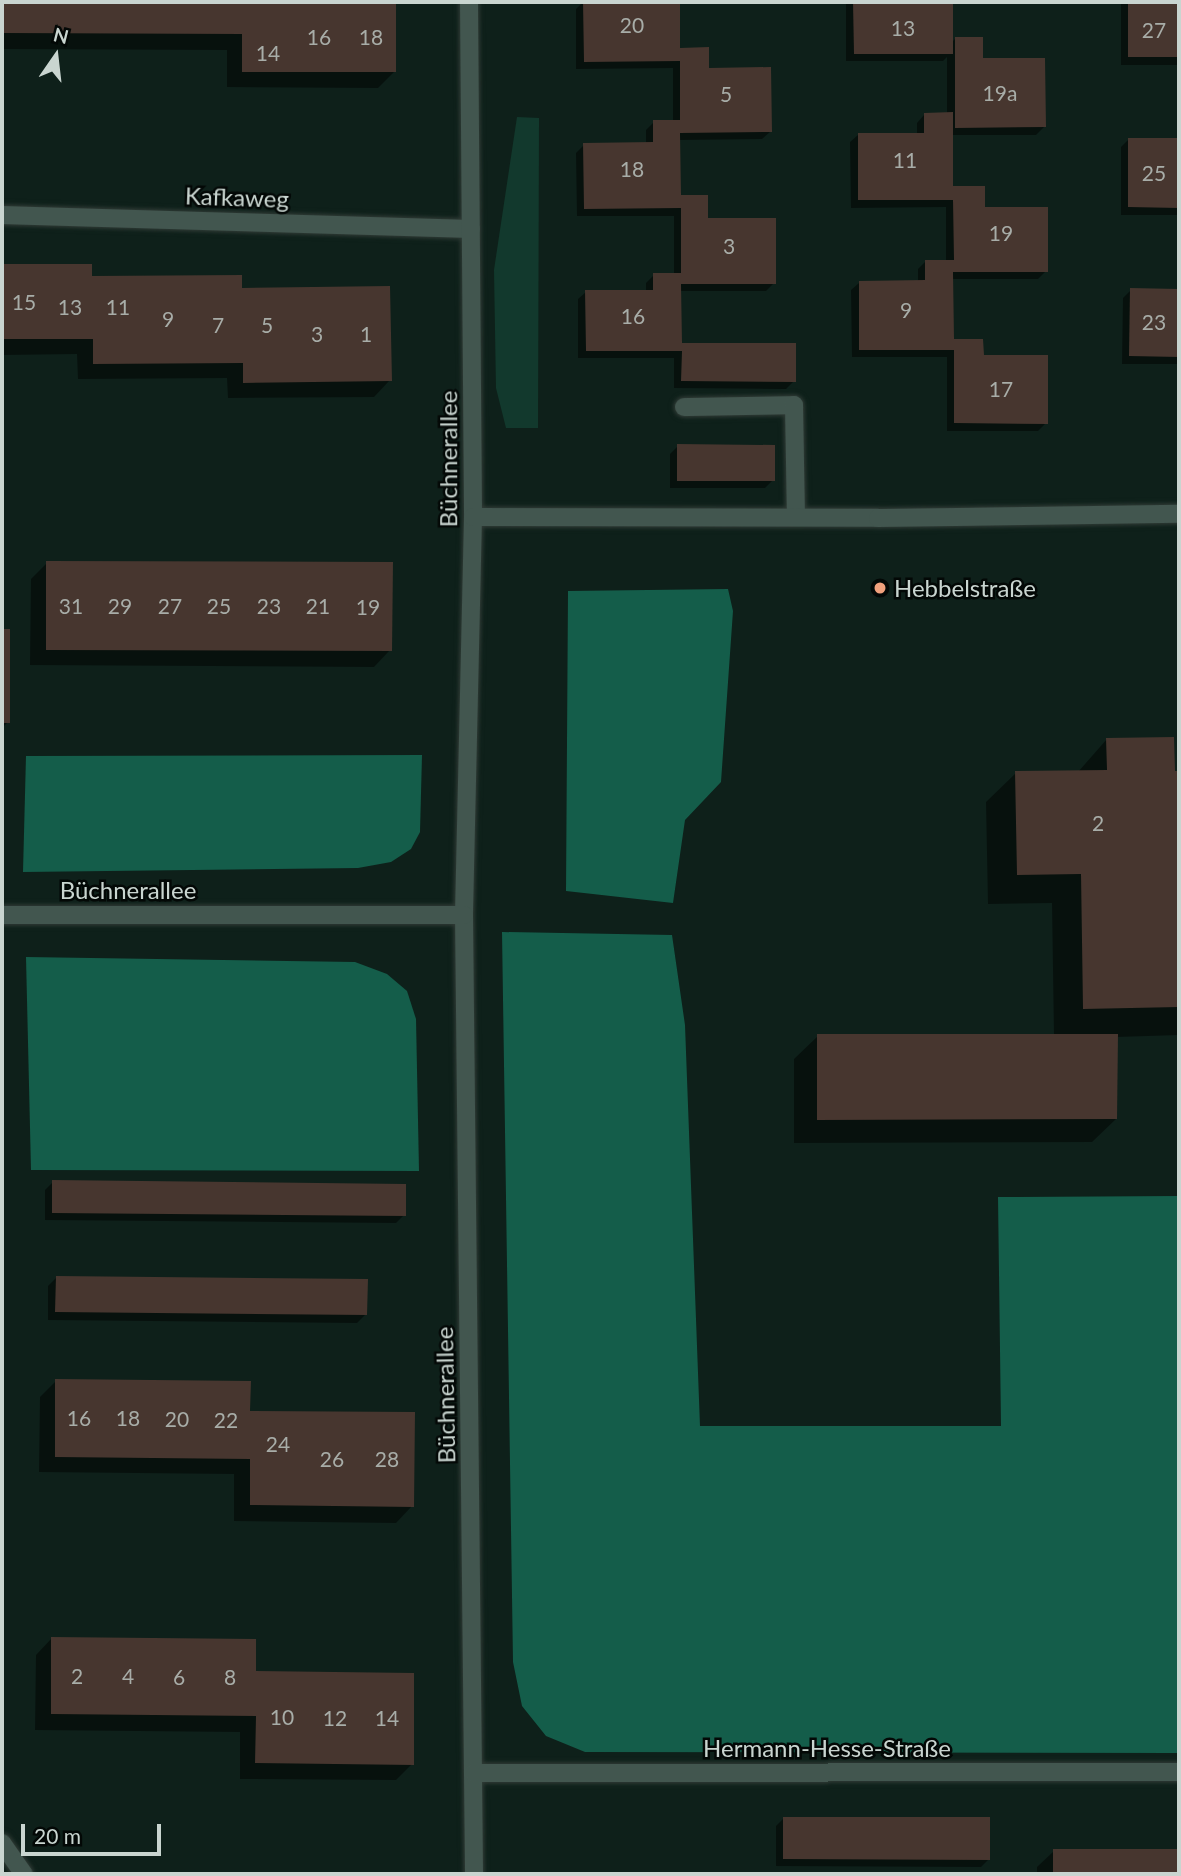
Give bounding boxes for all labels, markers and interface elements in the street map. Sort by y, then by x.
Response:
house number: 20 [620,12,644,38]
house number: 13 [891,15,915,41]
house number: 27 [1142,17,1166,43]
north arrow [21,21,91,91]
text: N [51,22,71,48]
house number: 16 [307,24,331,50]
house number: 18 [359,24,383,50]
house number: 14 [256,40,280,66]
house number: 19a [983,80,1017,106]
house number: 5 [720,81,732,107]
house number: 11 [893,147,917,173]
house number: 18 [620,156,644,182]
house number: 25 [1142,160,1166,186]
street label: Kafkaweg [185,181,289,213]
house number: 19 [989,220,1013,246]
house number: 3 [723,233,735,259]
house number: 15 [12,289,36,315]
house number: 13 [58,294,82,320]
house number: 11 [106,294,130,320]
house number: 9 [900,297,912,323]
house number: 16 [621,303,645,329]
house number: 9 [162,306,174,332]
house number: 23 [1142,309,1166,335]
house number: 7 [212,312,224,338]
house number: 5 [261,312,273,338]
house number: 3 [311,321,323,347]
house number: 1 [360,321,372,347]
house number: 17 [989,376,1013,402]
street label: Büchnerallee [434,391,462,527]
place label: Hebbelstraße [894,574,1036,602]
marker: Hebbelstraße [872,580,888,596]
house number: 31 [59,593,83,619]
house number: 29 [108,593,132,619]
house number: 27 [158,593,182,619]
house number: 25 [207,593,231,619]
house number: 23 [257,593,281,619]
house number: 21 [306,593,330,619]
house number: 19 [356,594,380,620]
house number: 2 [1092,810,1104,836]
street label: Büchnerallee [60,876,196,904]
street label: Büchnerallee [429,1326,461,1464]
house number: 16 [67,1405,91,1431]
house number: 18 [116,1405,140,1431]
house number: 20 [165,1406,189,1432]
house number: 22 [214,1407,238,1433]
house number: 24 [266,1431,290,1457]
house number: 26 [320,1446,344,1472]
house number: 28 [375,1446,399,1472]
house number: 2 [71,1663,83,1689]
house number: 4 [122,1663,134,1689]
house number: 6 [173,1664,185,1690]
house number: 8 [224,1664,236,1690]
house number: 10 [270,1704,294,1730]
house number: 12 [323,1705,347,1731]
house number: 14 [375,1705,399,1731]
street label: Hermann-Hesse-Straße [703,1734,951,1762]
scale bar [24,1810,164,1854]
text: 20 m [34,1823,81,1848]

